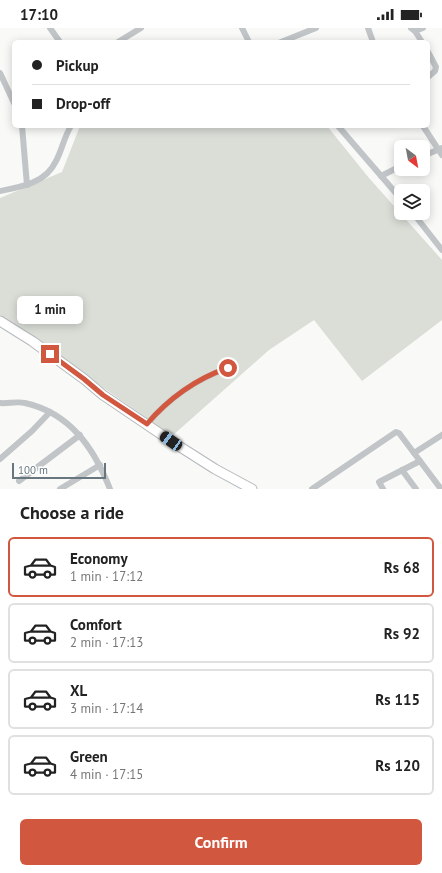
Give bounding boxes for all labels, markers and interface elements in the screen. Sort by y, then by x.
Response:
text: 17:10 [20,5,58,24]
text: Pickup [56,56,99,75]
text: Drop-off [56,94,110,113]
north arrow [394,140,430,176]
map controls [394,140,430,220]
button: layers [394,184,430,220]
callout: 1 min [17,296,83,324]
text: 1 min [34,301,66,318]
route end [41,345,59,363]
route start [219,359,237,377]
car [158,429,184,453]
scale bar [12,461,106,480]
text: 100 m [18,463,48,477]
text: Choose a ride [20,501,124,524]
icon: car [22,549,58,585]
text: Economy [70,549,128,568]
text: Rs 68 [384,558,420,577]
text: 1 min · 17:12 [70,568,143,585]
icon: car [22,615,58,651]
text: Comfort [70,615,122,634]
text: Rs 92 [384,624,420,643]
text: 2 min · 17:13 [70,634,143,651]
icon: car [22,681,58,717]
text: XL [70,681,87,700]
text: Rs 115 [375,690,420,709]
text: 3 min · 17:14 [70,700,143,717]
icon: car [22,747,58,783]
text: Green [70,747,108,766]
text: Rs 120 [375,756,420,775]
text: 4 min · 17:15 [70,766,143,783]
button: Confirm [20,819,422,865]

